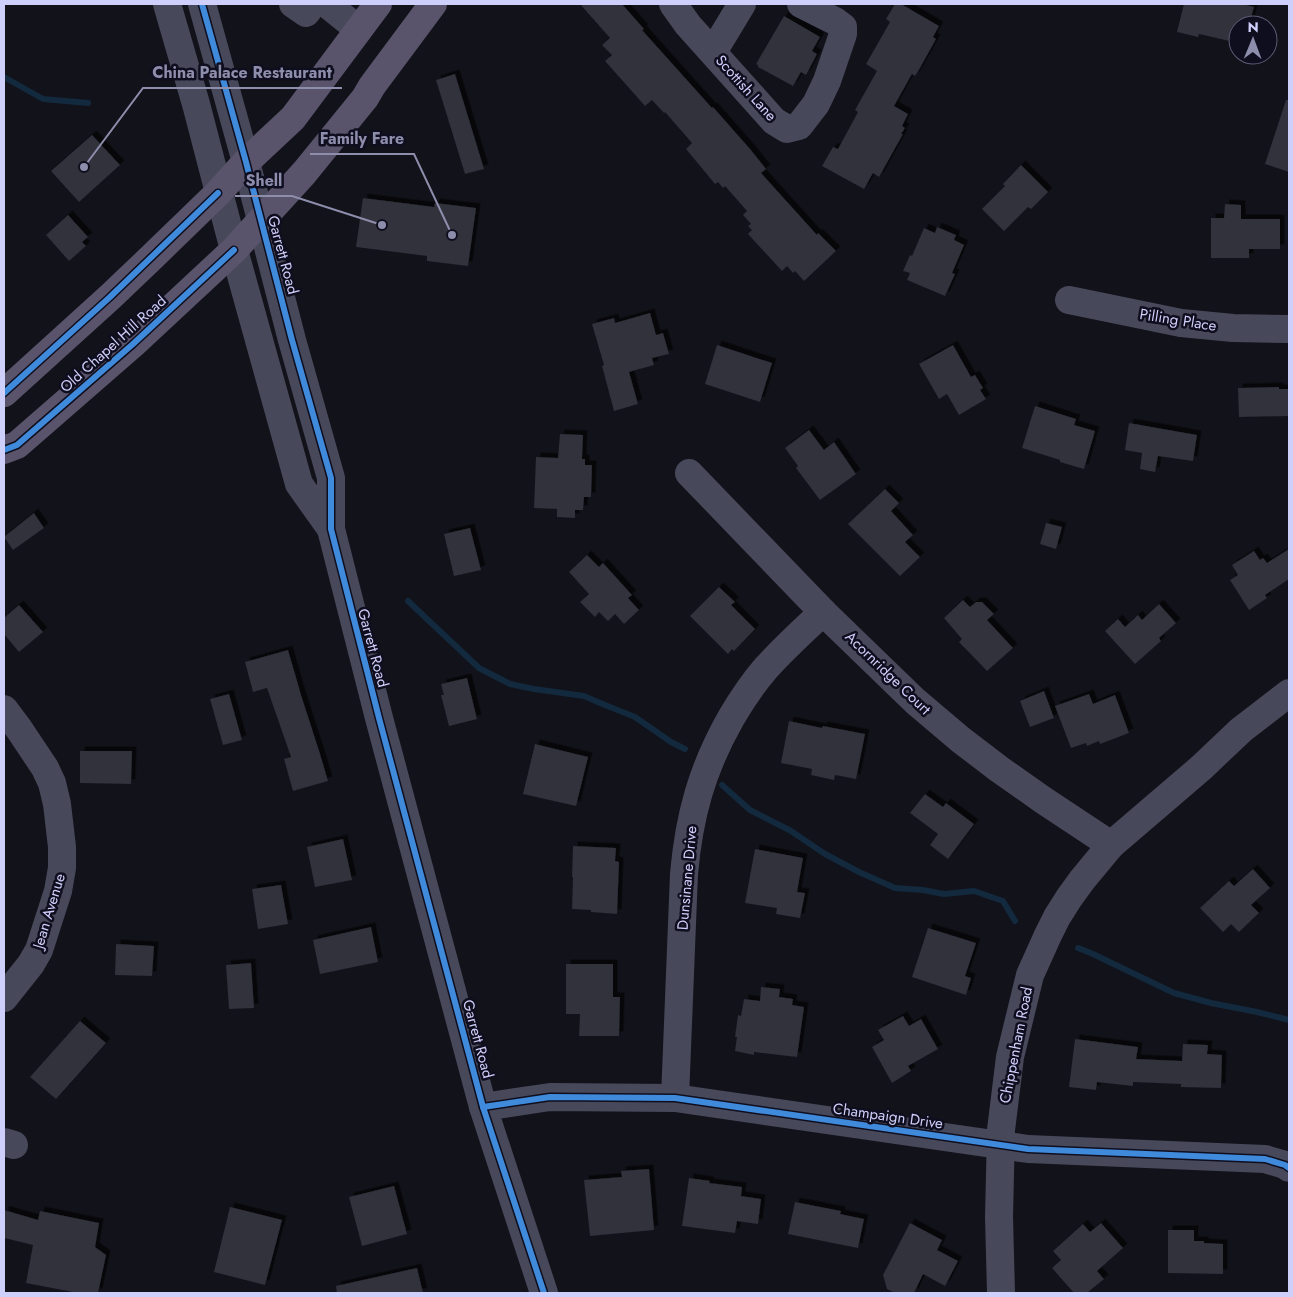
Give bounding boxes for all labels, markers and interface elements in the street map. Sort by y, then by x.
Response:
north arrow [1228,15,1278,65]
text: N [1247,17,1259,37]
street label: Scottish Lane [710,50,782,126]
callout: China Palace Restaurant [143,57,342,88]
text: China Palace Restaurant [152,61,333,84]
callout: Family Fare [310,123,414,154]
text: Family Fare [320,127,404,150]
callout: Shell [235,165,292,196]
text: Shell [246,169,282,192]
street label: Garrett Road [262,213,304,297]
street label: Old Chapel Hill Road [55,290,171,398]
street label: Pilling Place [1138,303,1218,337]
street label: Garrett Road [352,606,394,690]
street label: Acornridge Court [840,626,936,720]
street label: Dunsinane Drive [671,825,703,931]
street label: Jean Avenue [27,870,71,953]
street label: Chippenham Road [994,985,1038,1105]
street label: Garrett Road [457,997,499,1081]
street label: Champaign Drive [832,1097,945,1135]

